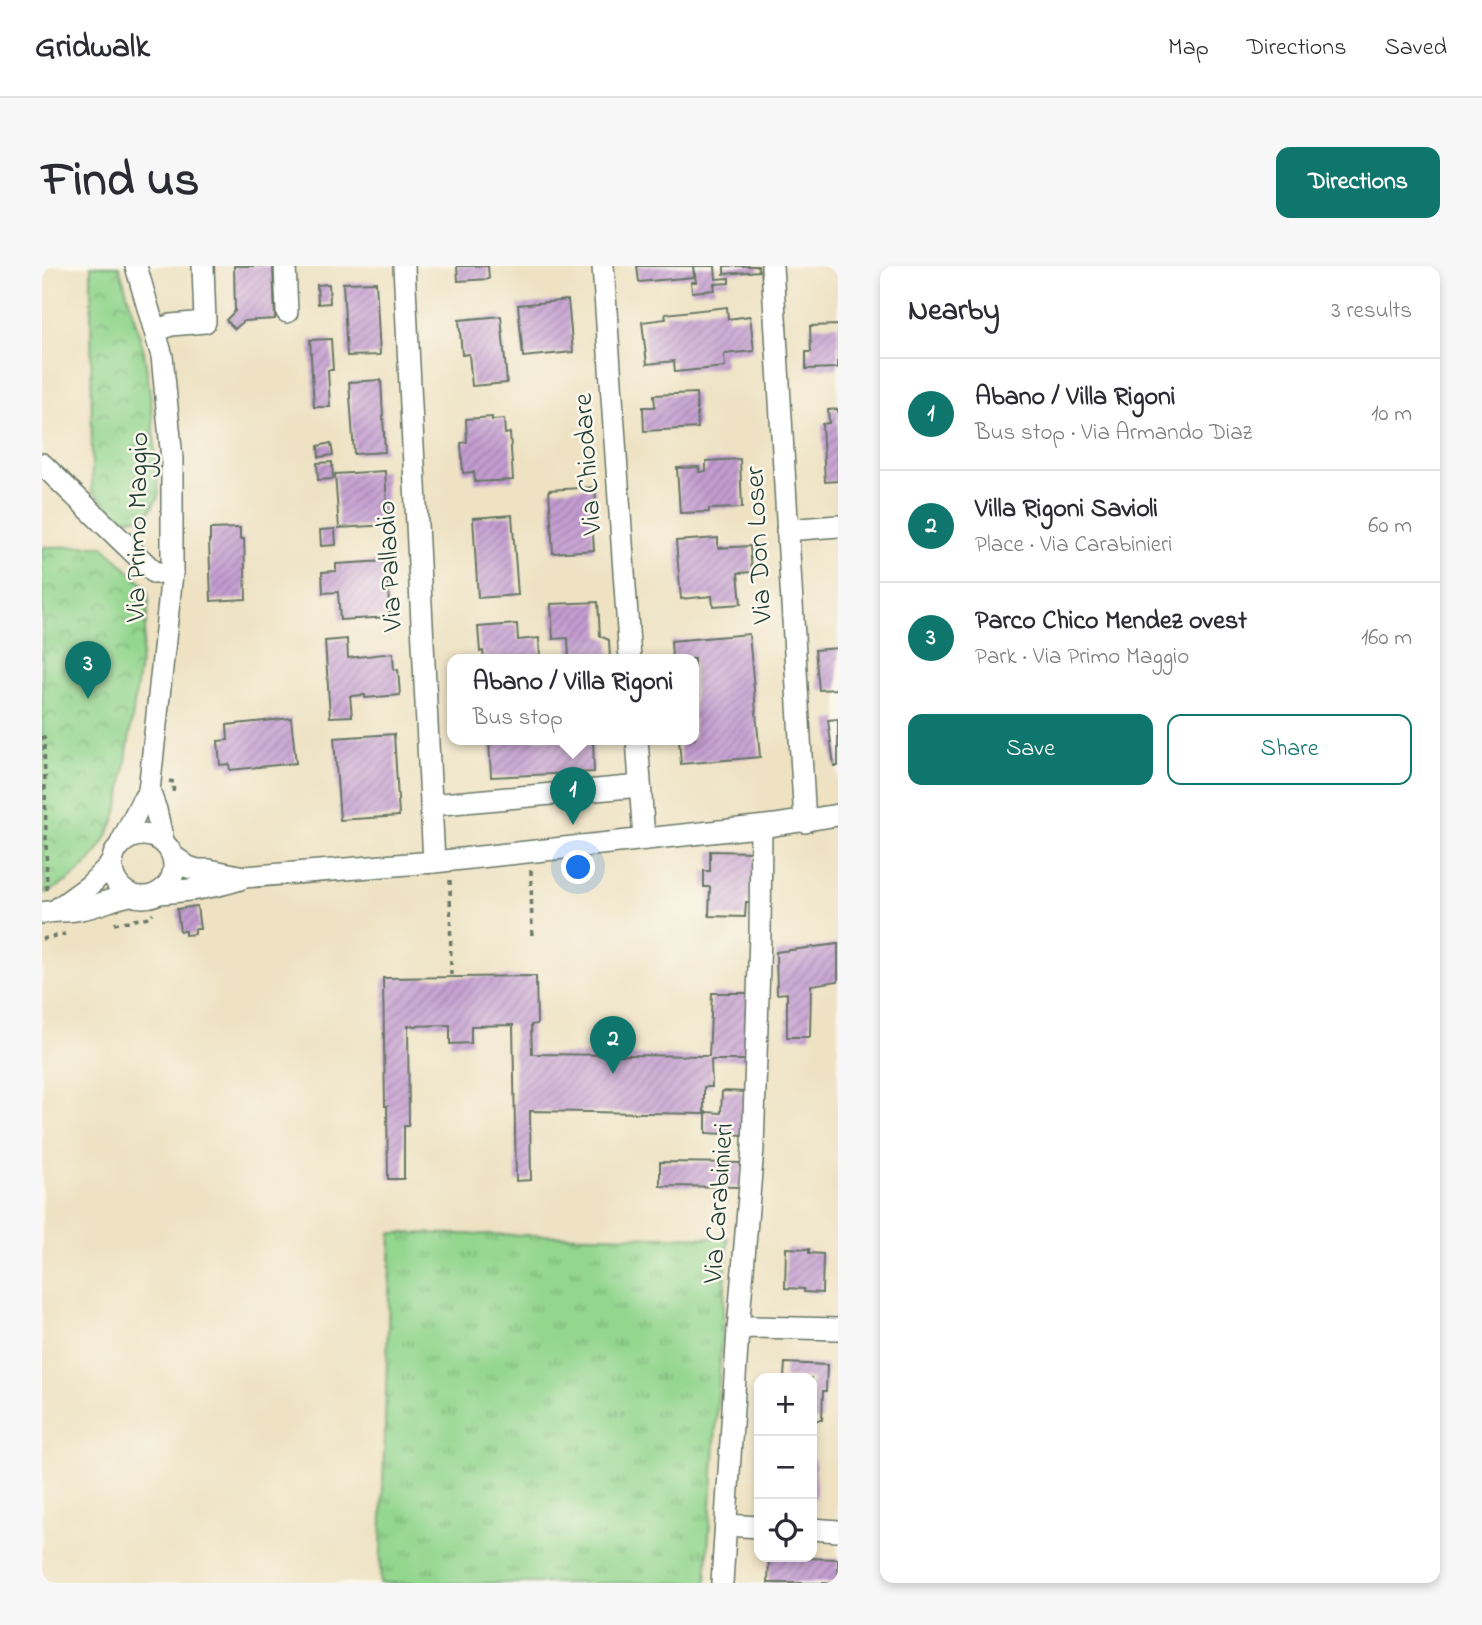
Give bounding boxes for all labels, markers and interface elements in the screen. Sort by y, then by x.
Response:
text: Gridwalk [35,24,150,72]
text: Map [1168,31,1209,66]
text: Directions [1247,31,1346,66]
text: Saved [1384,31,1447,66]
text: Find us [42,146,199,218]
button: Directions [1276,147,1440,218]
text: Nearby [908,290,1000,334]
text: 3 results [1331,295,1412,328]
text: Abano / Villa Rigoni [975,379,1175,417]
street label: Via Chiodare [564,391,614,537]
text: 1 [927,398,935,431]
text: 10 m [1371,398,1412,431]
text: Bus stop · Via Armando Diaz [975,417,1252,450]
street label: Via Primo Maggio [117,432,161,623]
street label: Via Don Loser [735,465,785,626]
text: Villa Rigoni Savioli [975,491,1158,529]
street label: Via Palladio [367,499,415,634]
text: 2 [925,510,937,543]
text: 60 m [1368,510,1412,543]
text: Place · Via Carabinieri [975,529,1172,562]
text: Parco Chico Mendez ovest [975,603,1247,641]
text: 3 [926,622,936,655]
text: 160 m [1361,622,1412,655]
pin: 3 [65,641,111,699]
text: Park · Via Primo Maggio [975,641,1189,674]
popup [447,654,699,745]
text: Abano / Villa Rigoni [473,664,673,702]
text: Bus stop [473,702,563,735]
button: Save [908,714,1153,785]
button: Share [1167,714,1412,785]
pin: 1 [550,767,596,825]
your location [561,850,595,884]
pin: 2 [590,1016,636,1074]
street label: Via Carabinieri [694,1121,746,1286]
map controls [754,1373,817,1562]
button: + [754,1373,817,1436]
button: − [754,1436,817,1499]
button: locate [754,1499,817,1562]

